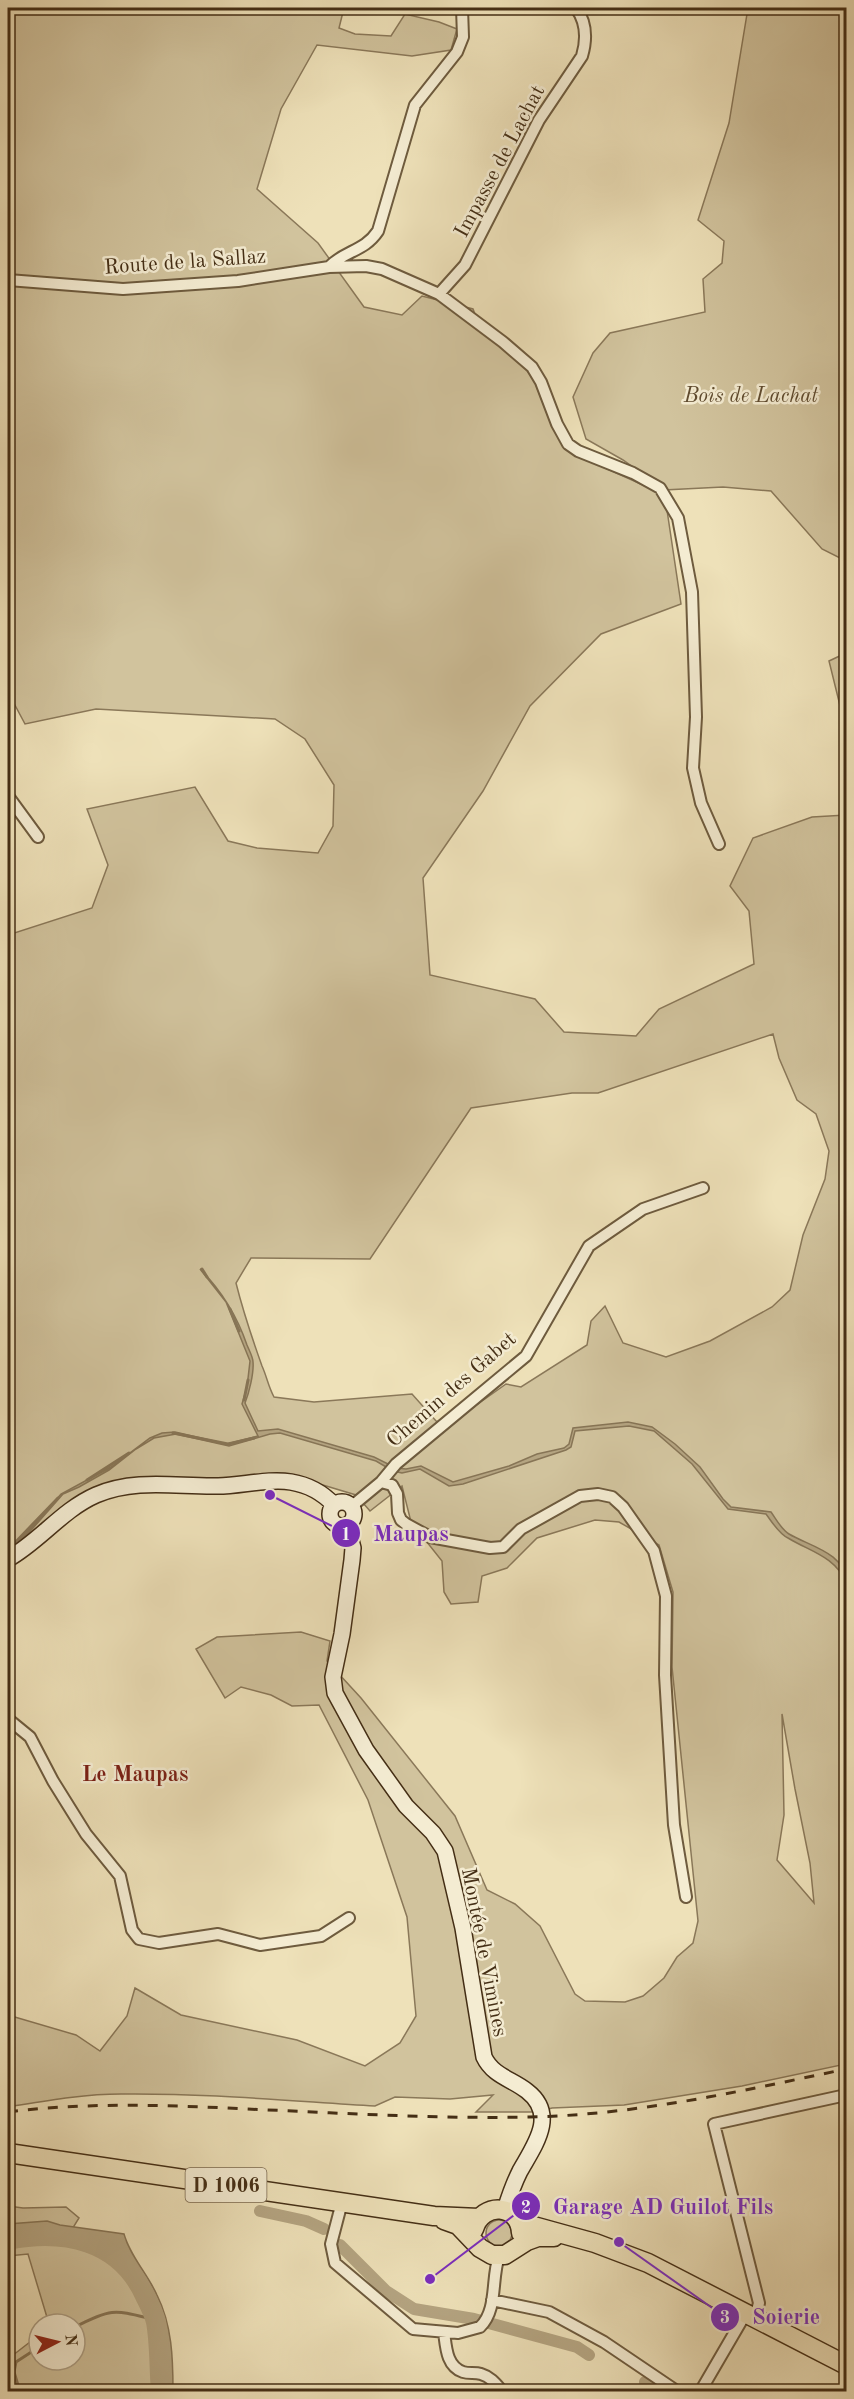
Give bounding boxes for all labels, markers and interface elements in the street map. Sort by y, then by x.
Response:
street label: Impasse de Lachat [451,82,549,241]
street label: Route de la Sallaz [103,246,267,279]
park label: Bois de Lachat [683,386,819,407]
street label: Chemin des Gabet [383,1329,521,1452]
callout: Maupas [331,1513,461,1553]
text: Maupas [373,1524,449,1546]
text: 1 [341,1526,351,1544]
district label: Le Maupas [82,1764,188,1786]
street label: Montée de Vimines [457,1866,510,2039]
road number: D 1006 [186,2168,266,2202]
callout: Garage AD Guilot Fils [511,2186,785,2226]
text: Garage AD Guilot Fils [553,2197,773,2219]
text: 2 [521,2199,531,2217]
callout: Soierie [710,2297,832,2337]
text: Soierie [752,2307,820,2329]
text: 3 [720,2309,730,2327]
north arrow [27,2312,87,2372]
text: N [61,2333,79,2348]

